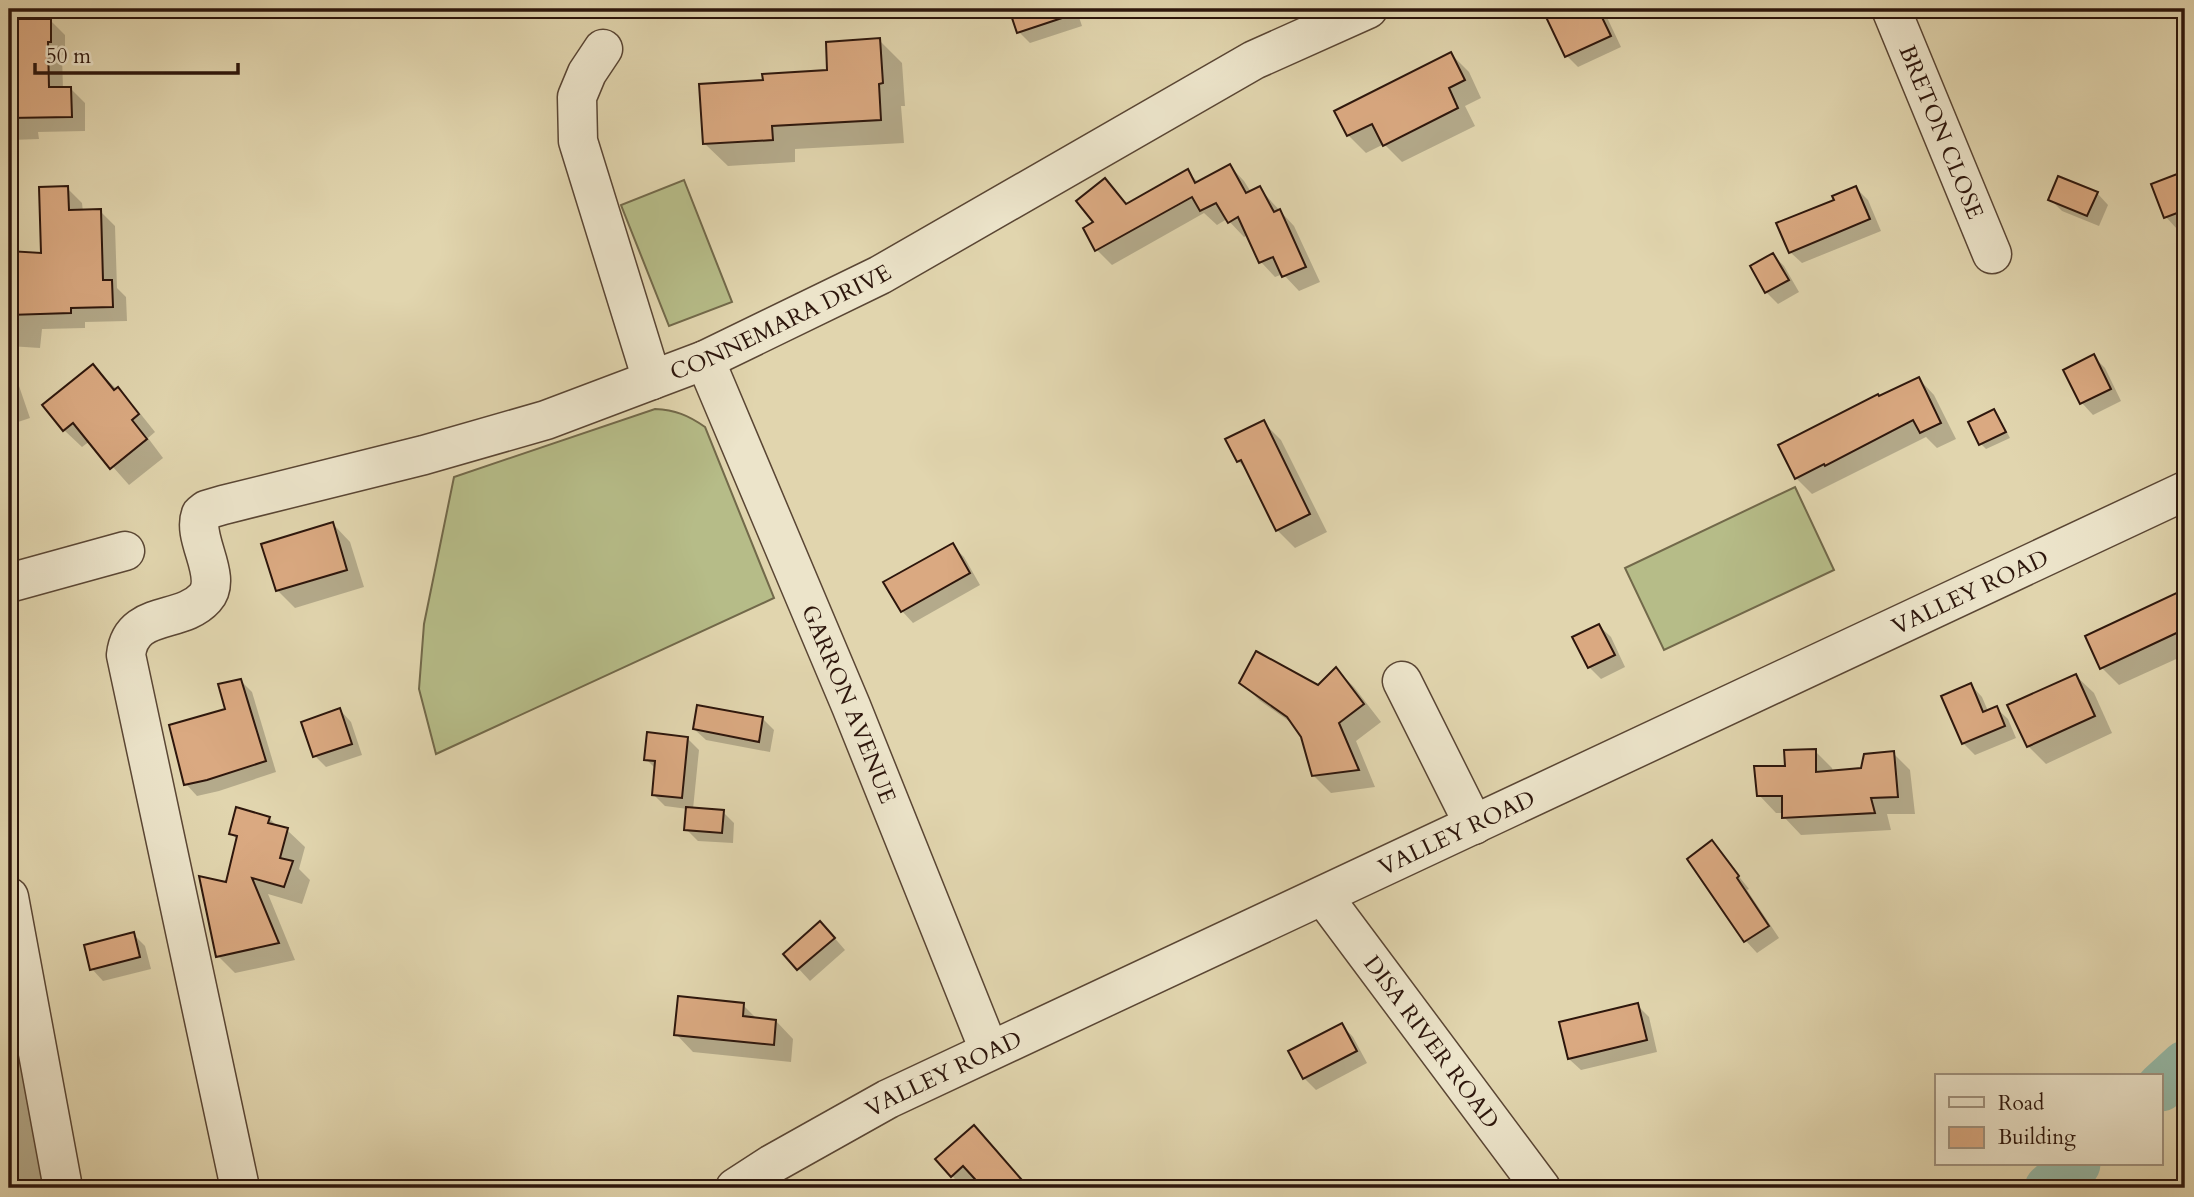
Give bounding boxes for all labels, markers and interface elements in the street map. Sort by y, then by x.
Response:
scale bar [35,32,238,76]
street label: BRETON CLOSE [1892,40,1991,224]
text: 50 m [46,42,91,71]
street label: CONNEMARA DRIVE [666,257,897,388]
street label: VALLEY ROAD [1887,542,2054,642]
street label: GARRON AVENUE [794,600,903,808]
street label: VALLEY ROAD [1373,783,1540,883]
street label: DISA RIVER ROAD [1357,949,1506,1135]
street label: VALLEY ROAD [860,1024,1027,1125]
legend [1935,1074,2162,1166]
text: Road [1998,1089,2044,1118]
text: Building [1998,1123,2076,1152]

